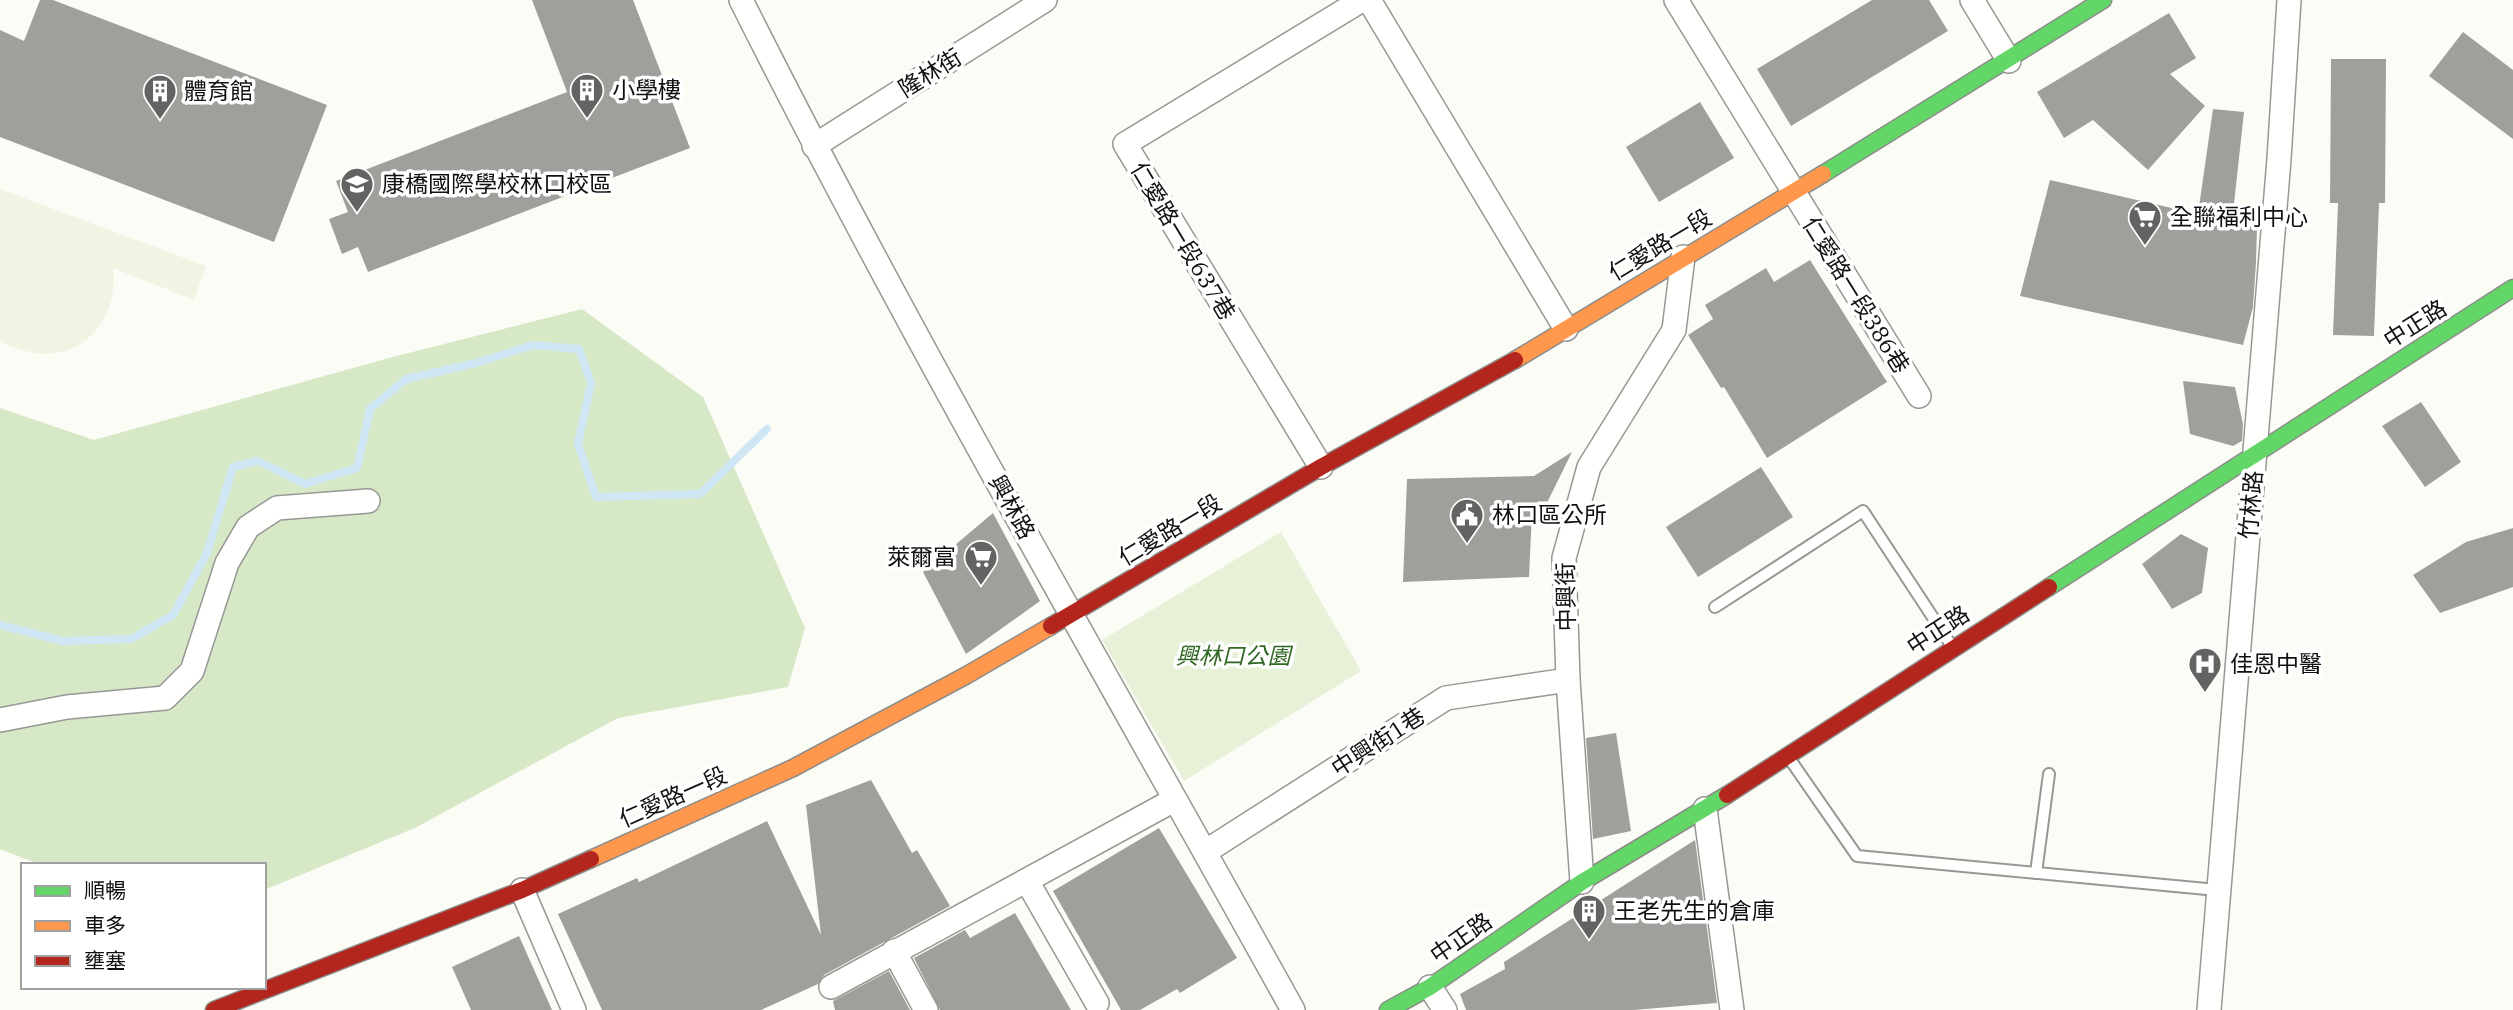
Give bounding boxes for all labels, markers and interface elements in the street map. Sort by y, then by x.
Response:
street label: 隆林街 [892,41,967,103]
building icon: 小學樓 [568,71,606,120]
building icon: 體育館 [141,72,179,121]
place label: 小學樓 [612,74,681,104]
place label: 體育館 [184,75,253,105]
street label: 仁愛路一段637巷 [1125,156,1243,325]
school or university icon: 康橋國際學校林口校區 [338,165,376,214]
place label: 康橋國際學校林口校區 [382,168,612,198]
supermarket icon: 全聯福利中心 [2126,198,2164,247]
place label: 全聯福利中心 [2170,201,2308,231]
street label: 仁愛路一段 [1602,202,1716,287]
street label: 仁愛路一段386巷 [1797,210,1917,378]
street label: 中正路 [2377,292,2452,354]
street label: 興林路 [983,469,1043,544]
street label: 竹林路 [2232,469,2268,541]
street label: 仁愛路一段 [1112,487,1226,572]
public building icon: 林口區公所 [1448,496,1486,545]
place label: 林口區公所 [1492,499,1607,529]
supermarket icon: 萊爾富 [962,538,1000,587]
place label: 萊爾富 [887,541,956,571]
street label: 中興街 [1549,562,1581,632]
street label: 中正路 [1900,598,1975,661]
park label: 興林口公園 [1176,640,1294,670]
hospital icon: 佳恩中醫 [2186,645,2224,694]
place label: 佳恩中醫 [2230,648,2322,678]
street label: 中興街1巷 [1325,700,1430,783]
street label: 仁愛路一段 [614,759,731,833]
legend [21,863,266,989]
text: 順暢 [84,876,126,904]
building icon: 王老先生的倉庫 [1570,892,1608,941]
place label: 王老先生的倉庫 [1614,895,1775,925]
street label: 中正路 [1424,905,1497,969]
text: 車多 [84,911,126,939]
text: 壅塞 [84,946,126,974]

